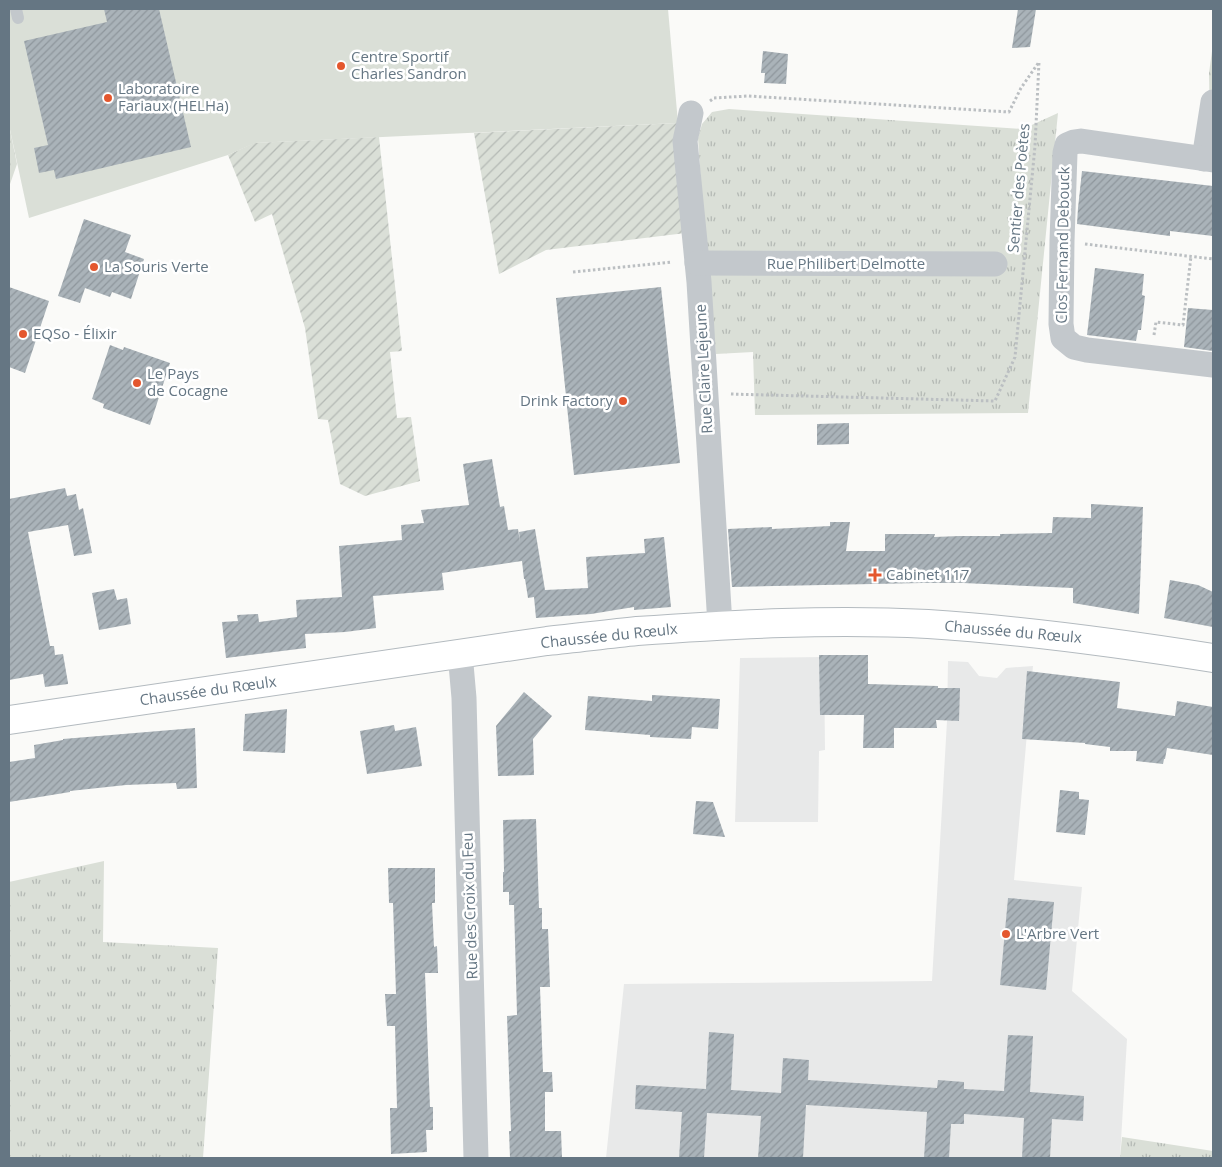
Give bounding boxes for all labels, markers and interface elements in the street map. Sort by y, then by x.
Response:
place label: Centre Sportif Charles Sandron [351,46,467,83]
marker: Centre Sportif Charles Sandron [335,60,347,72]
place label: Laboratoire Fariaux (HELHa) [118,78,229,115]
marker: Laboratoire Fariaux (HELHa) [102,92,114,104]
street label: Sentier des Poètes [1002,123,1034,253]
street label: Clos Fernand Debouck [1051,166,1073,324]
street label: Rue Philibert Delmotte [767,253,925,273]
place label: La Souris Verte [104,256,209,276]
marker: La Souris Verte [88,261,100,273]
street label: Rue Claire Lejeune [690,304,716,434]
place label: EQSo - Élixir [33,323,117,343]
marker: EQSo - Élixir [17,328,29,340]
place label: Le Pays de Cocagne [147,363,228,400]
marker: Le Pays de Cocagne [131,377,143,389]
place label: Drink Factory [520,390,613,410]
marker: Drink Factory [617,395,629,407]
place label: Cabinet 117 [886,564,969,584]
marker: Cabinet 117 [868,568,882,582]
street label: Chaussée du Rœulx [944,615,1083,647]
street label: Chaussée du Rœulx [539,618,679,652]
street label: Chaussée du Rœulx [138,670,278,710]
street label: Rue des Croix du Feu [456,832,482,980]
place label: L'Arbre Vert [1016,923,1099,943]
marker: L'Arbre Vert [1000,928,1012,940]

